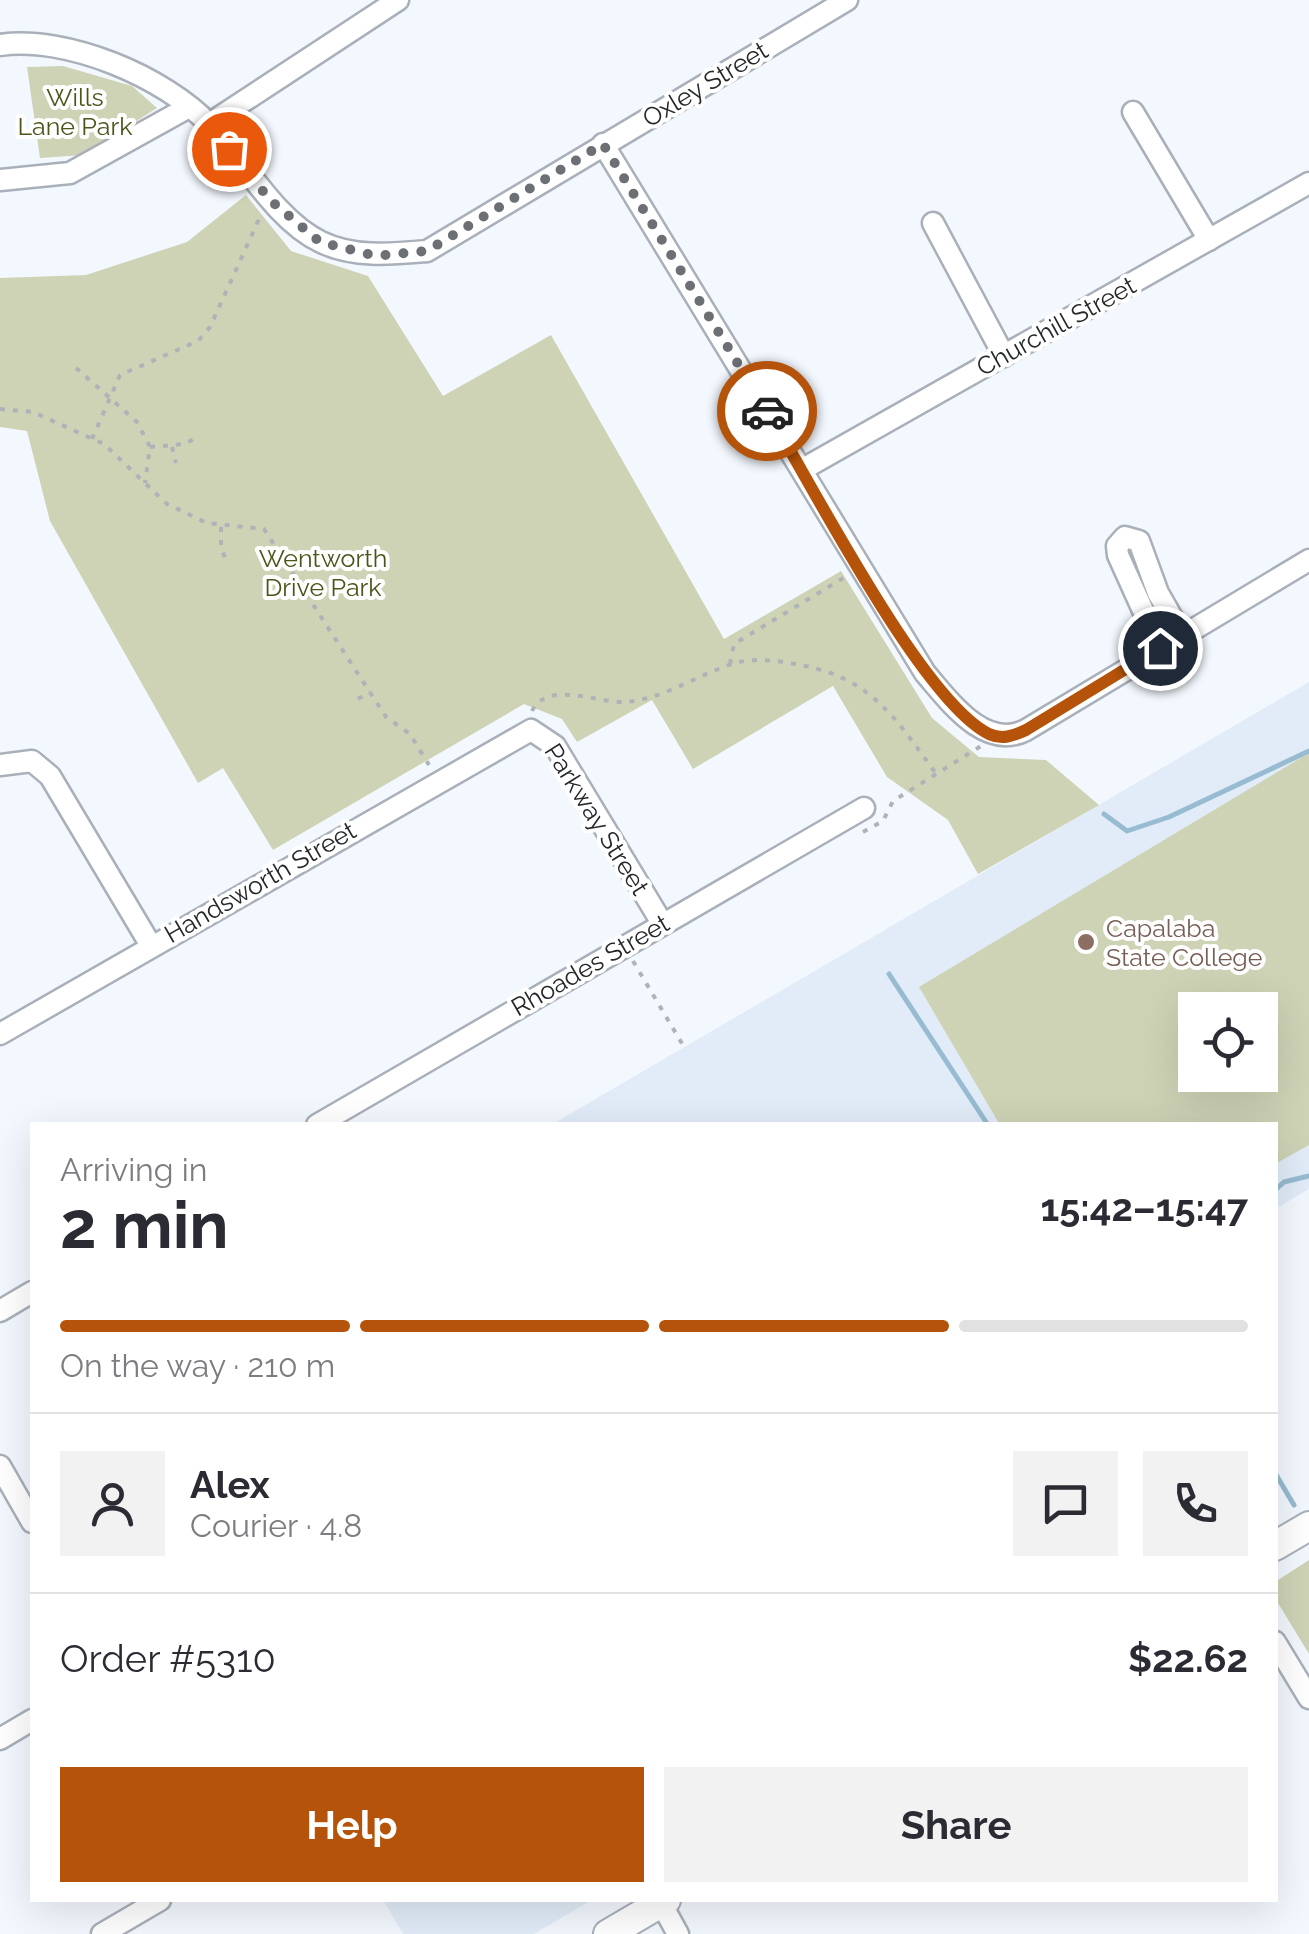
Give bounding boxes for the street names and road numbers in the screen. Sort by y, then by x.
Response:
street label: Oxley Street [637,35,774,133]
street label: Churchill Street [971,270,1141,382]
street label: Parkway Street [538,738,656,901]
street label: Handsworth Street [159,815,362,949]
street label: Rhoades Street [506,907,675,1022]

